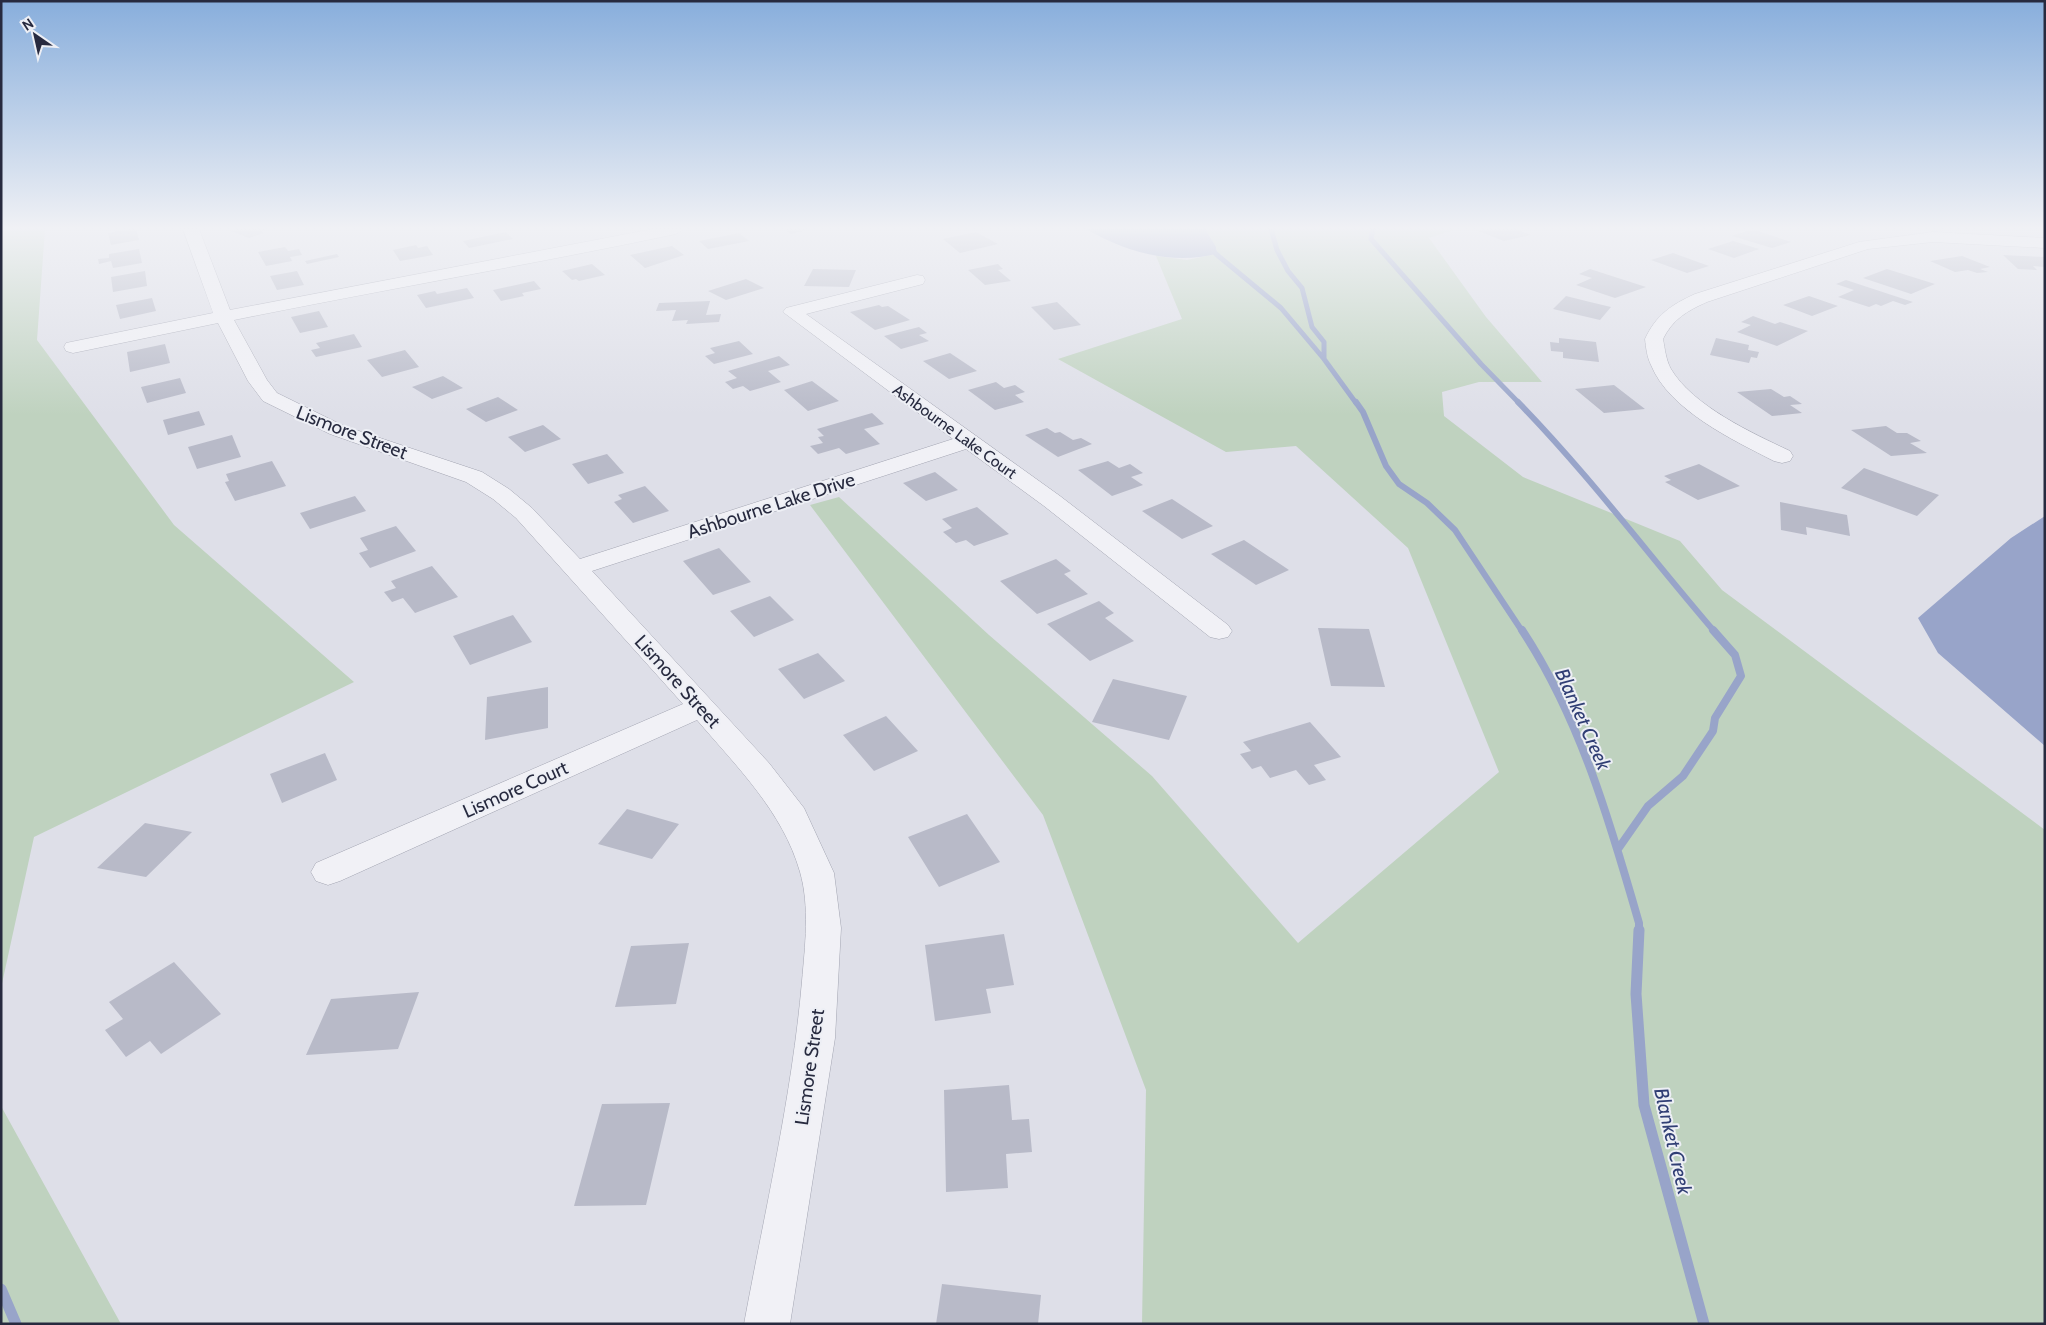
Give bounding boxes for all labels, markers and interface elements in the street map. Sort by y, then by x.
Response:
north arrow [10,10,60,60]
text: N [19,14,37,34]
street label: Ashbourne Lake Court [889,380,1021,483]
street label: Lismore Street [293,401,411,464]
street label: Ashbourne Lake Drive [684,467,858,543]
street label: Lismore Street [630,630,726,733]
water label: Blanket Creek [1550,664,1617,775]
street label: Lismore Court [459,756,572,823]
street label: Lismore Street [790,1007,829,1127]
water label: Blanket Creek [1649,1085,1697,1198]

